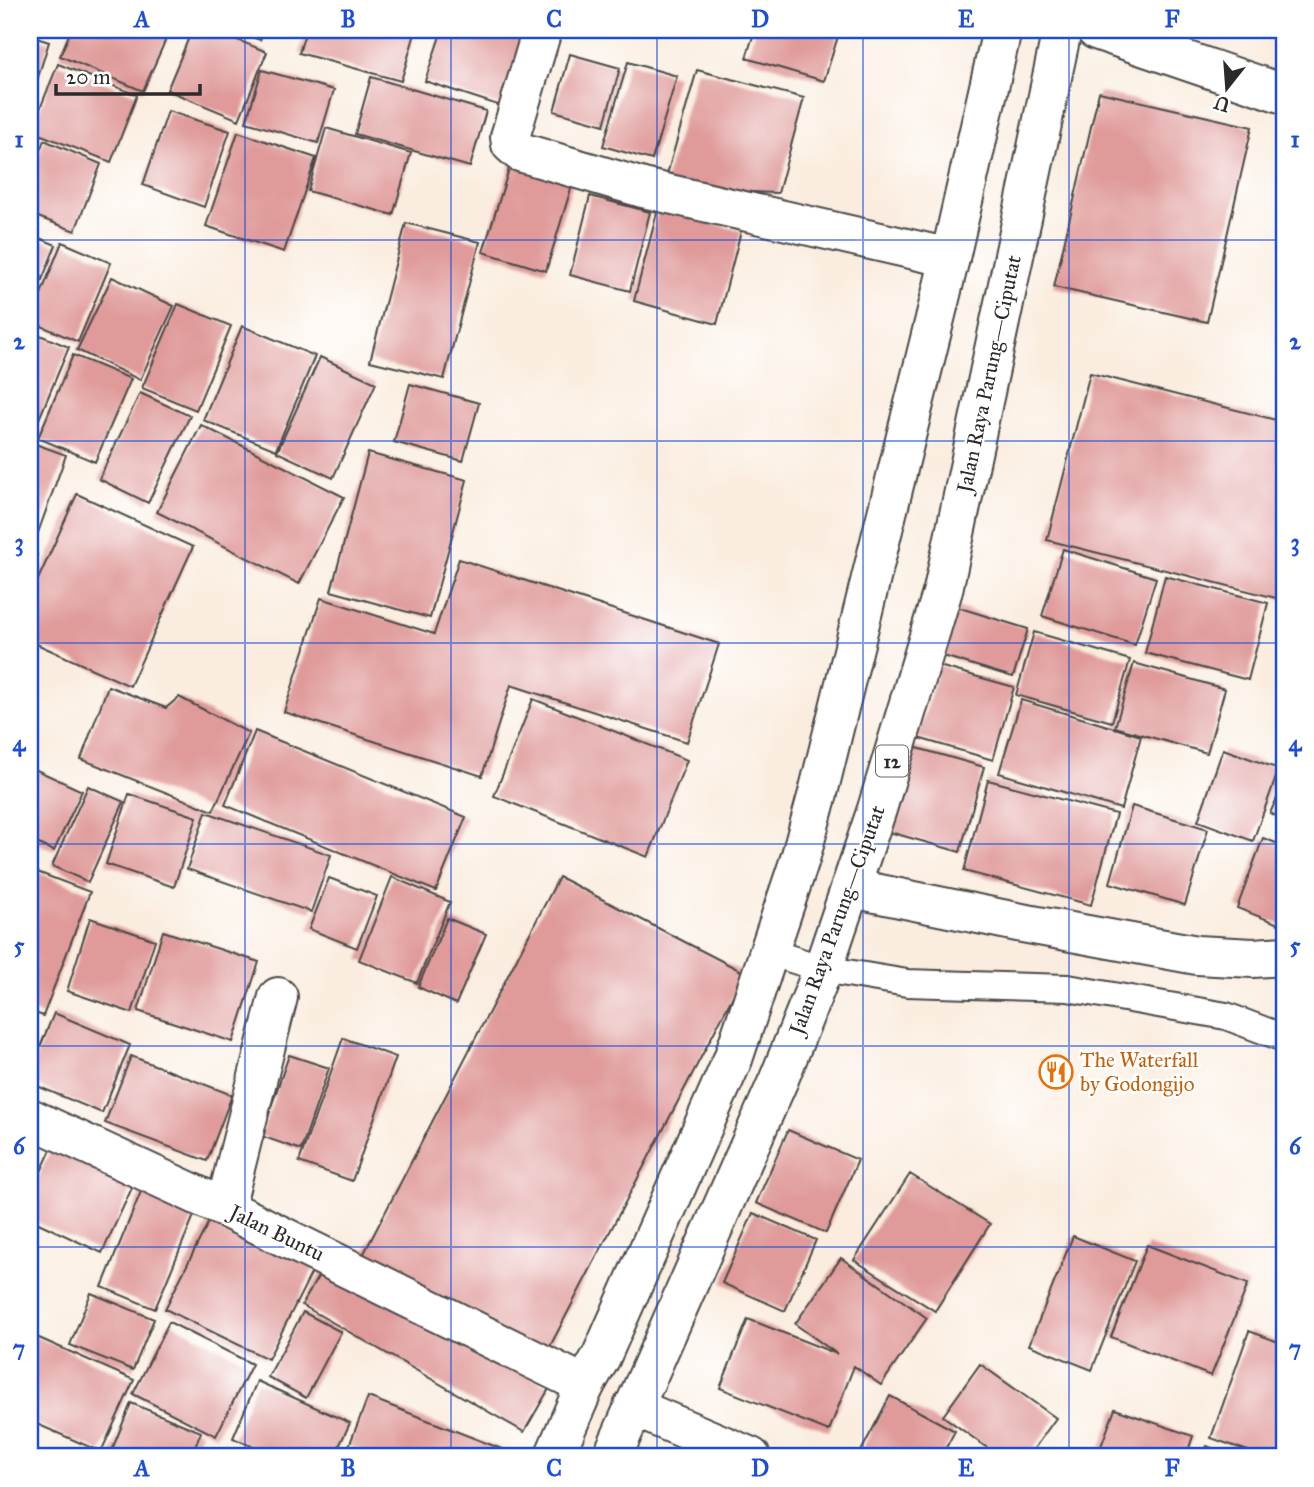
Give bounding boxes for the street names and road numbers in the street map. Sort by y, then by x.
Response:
street label: Jalan Raya Parung—Ciputat [951,252,1027,497]
road number: 12 [876,746,908,776]
street label: Jalan Raya Parung—Ciputat [783,801,891,1040]
street label: Jalan Buntu [224,1198,329,1267]

